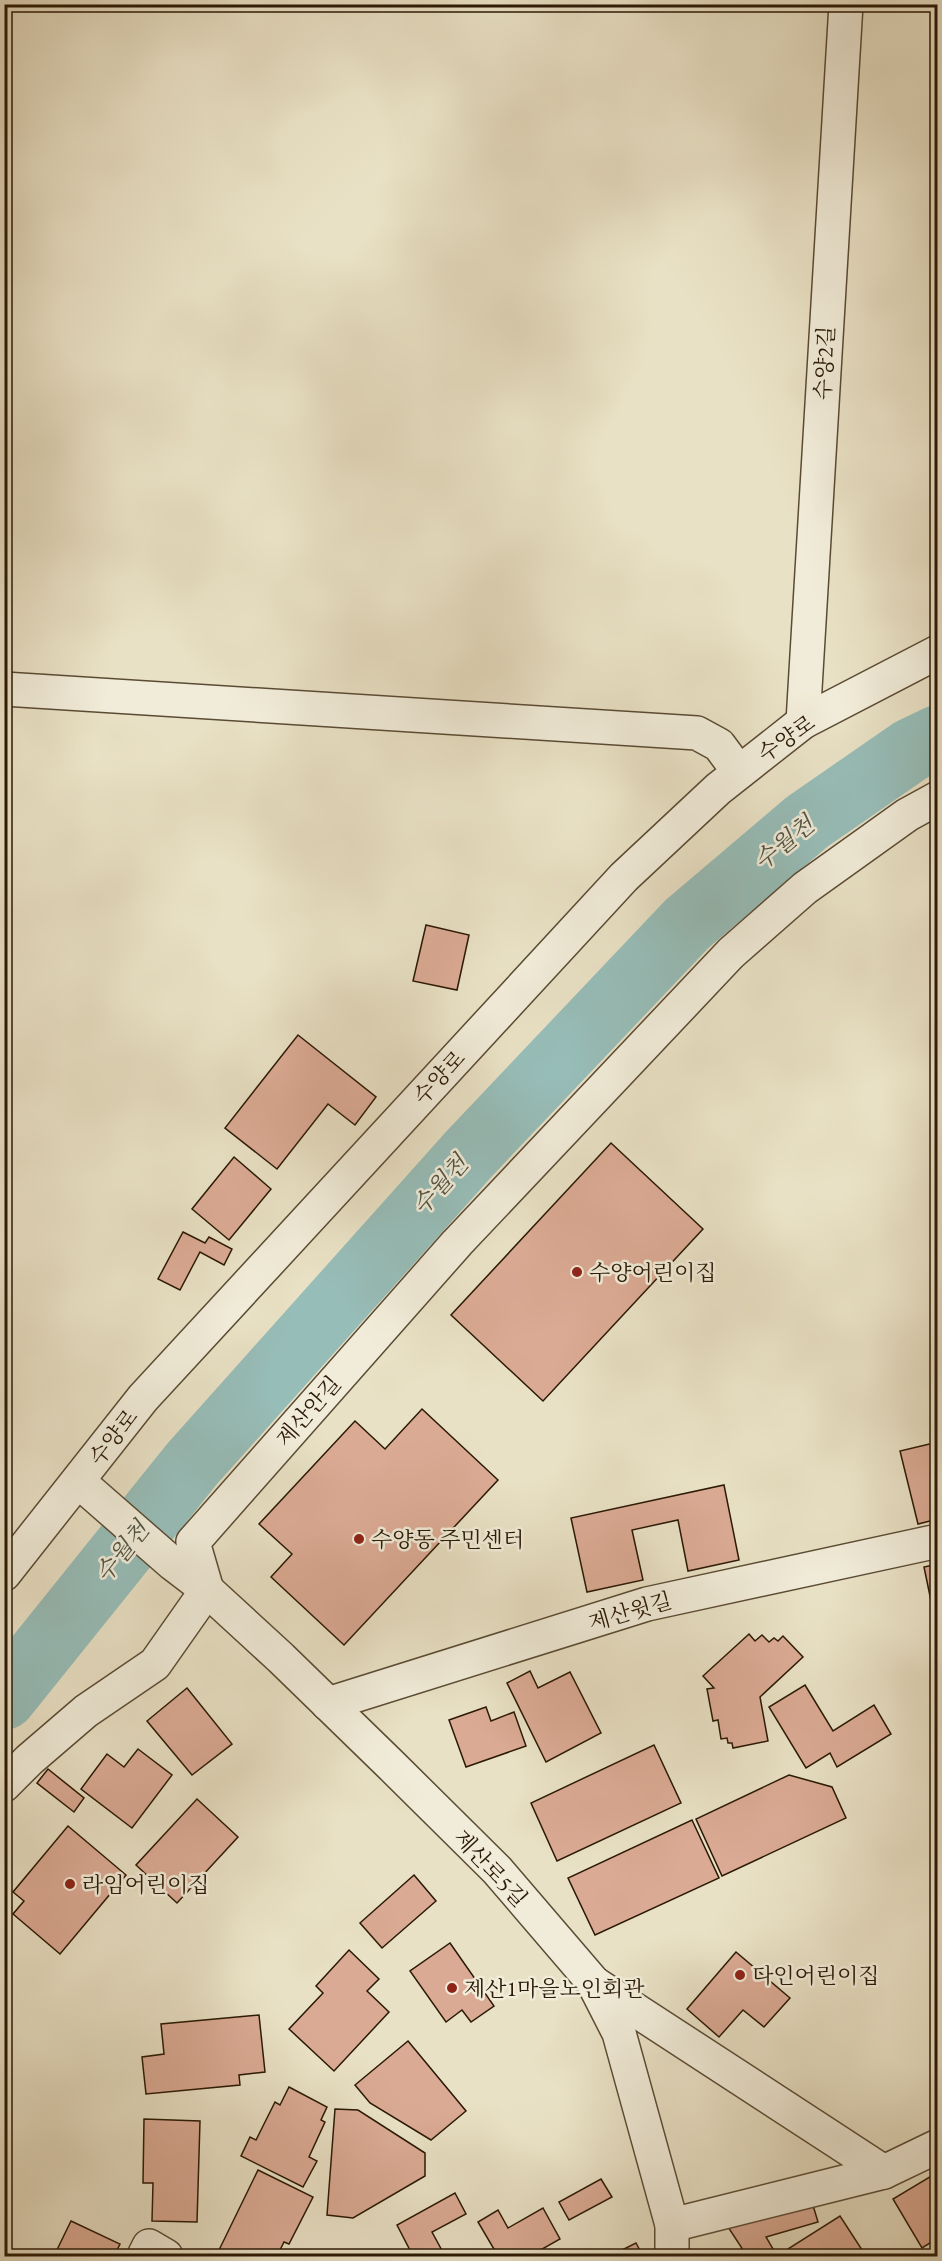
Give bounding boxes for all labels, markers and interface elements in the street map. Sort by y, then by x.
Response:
street label: 수양2길 [808,325,841,401]
street label: 수양로 [752,708,821,769]
water label: 수월천 [747,808,822,877]
street label: 수양로 [407,1044,472,1111]
water label: 수월천 [405,1147,476,1221]
place label: 수양어린이집 [589,1258,717,1287]
marker: 수양어린이집 [570,1265,584,1279]
street label: 제산안길 [270,1370,347,1453]
street label: 수양로 [82,1403,144,1471]
water label: 수월천 [88,1513,157,1588]
place label: 수양동 주민센터 [371,1525,524,1554]
marker: 수양동 주민센터 [352,1532,366,1546]
street label: 제산윗길 [585,1586,675,1637]
street label: 제산로5길 [447,1824,534,1913]
place label: 라임어린이집 [82,1870,210,1899]
marker: 라임어린이집 [63,1877,77,1891]
place label: 다인어린이집 [752,1961,880,1990]
marker: 다인어린이집 [733,1968,747,1982]
place label: 제산1마을노인회관 [464,1974,645,2003]
marker: 제산1마을노인회관 [445,1981,459,1995]

